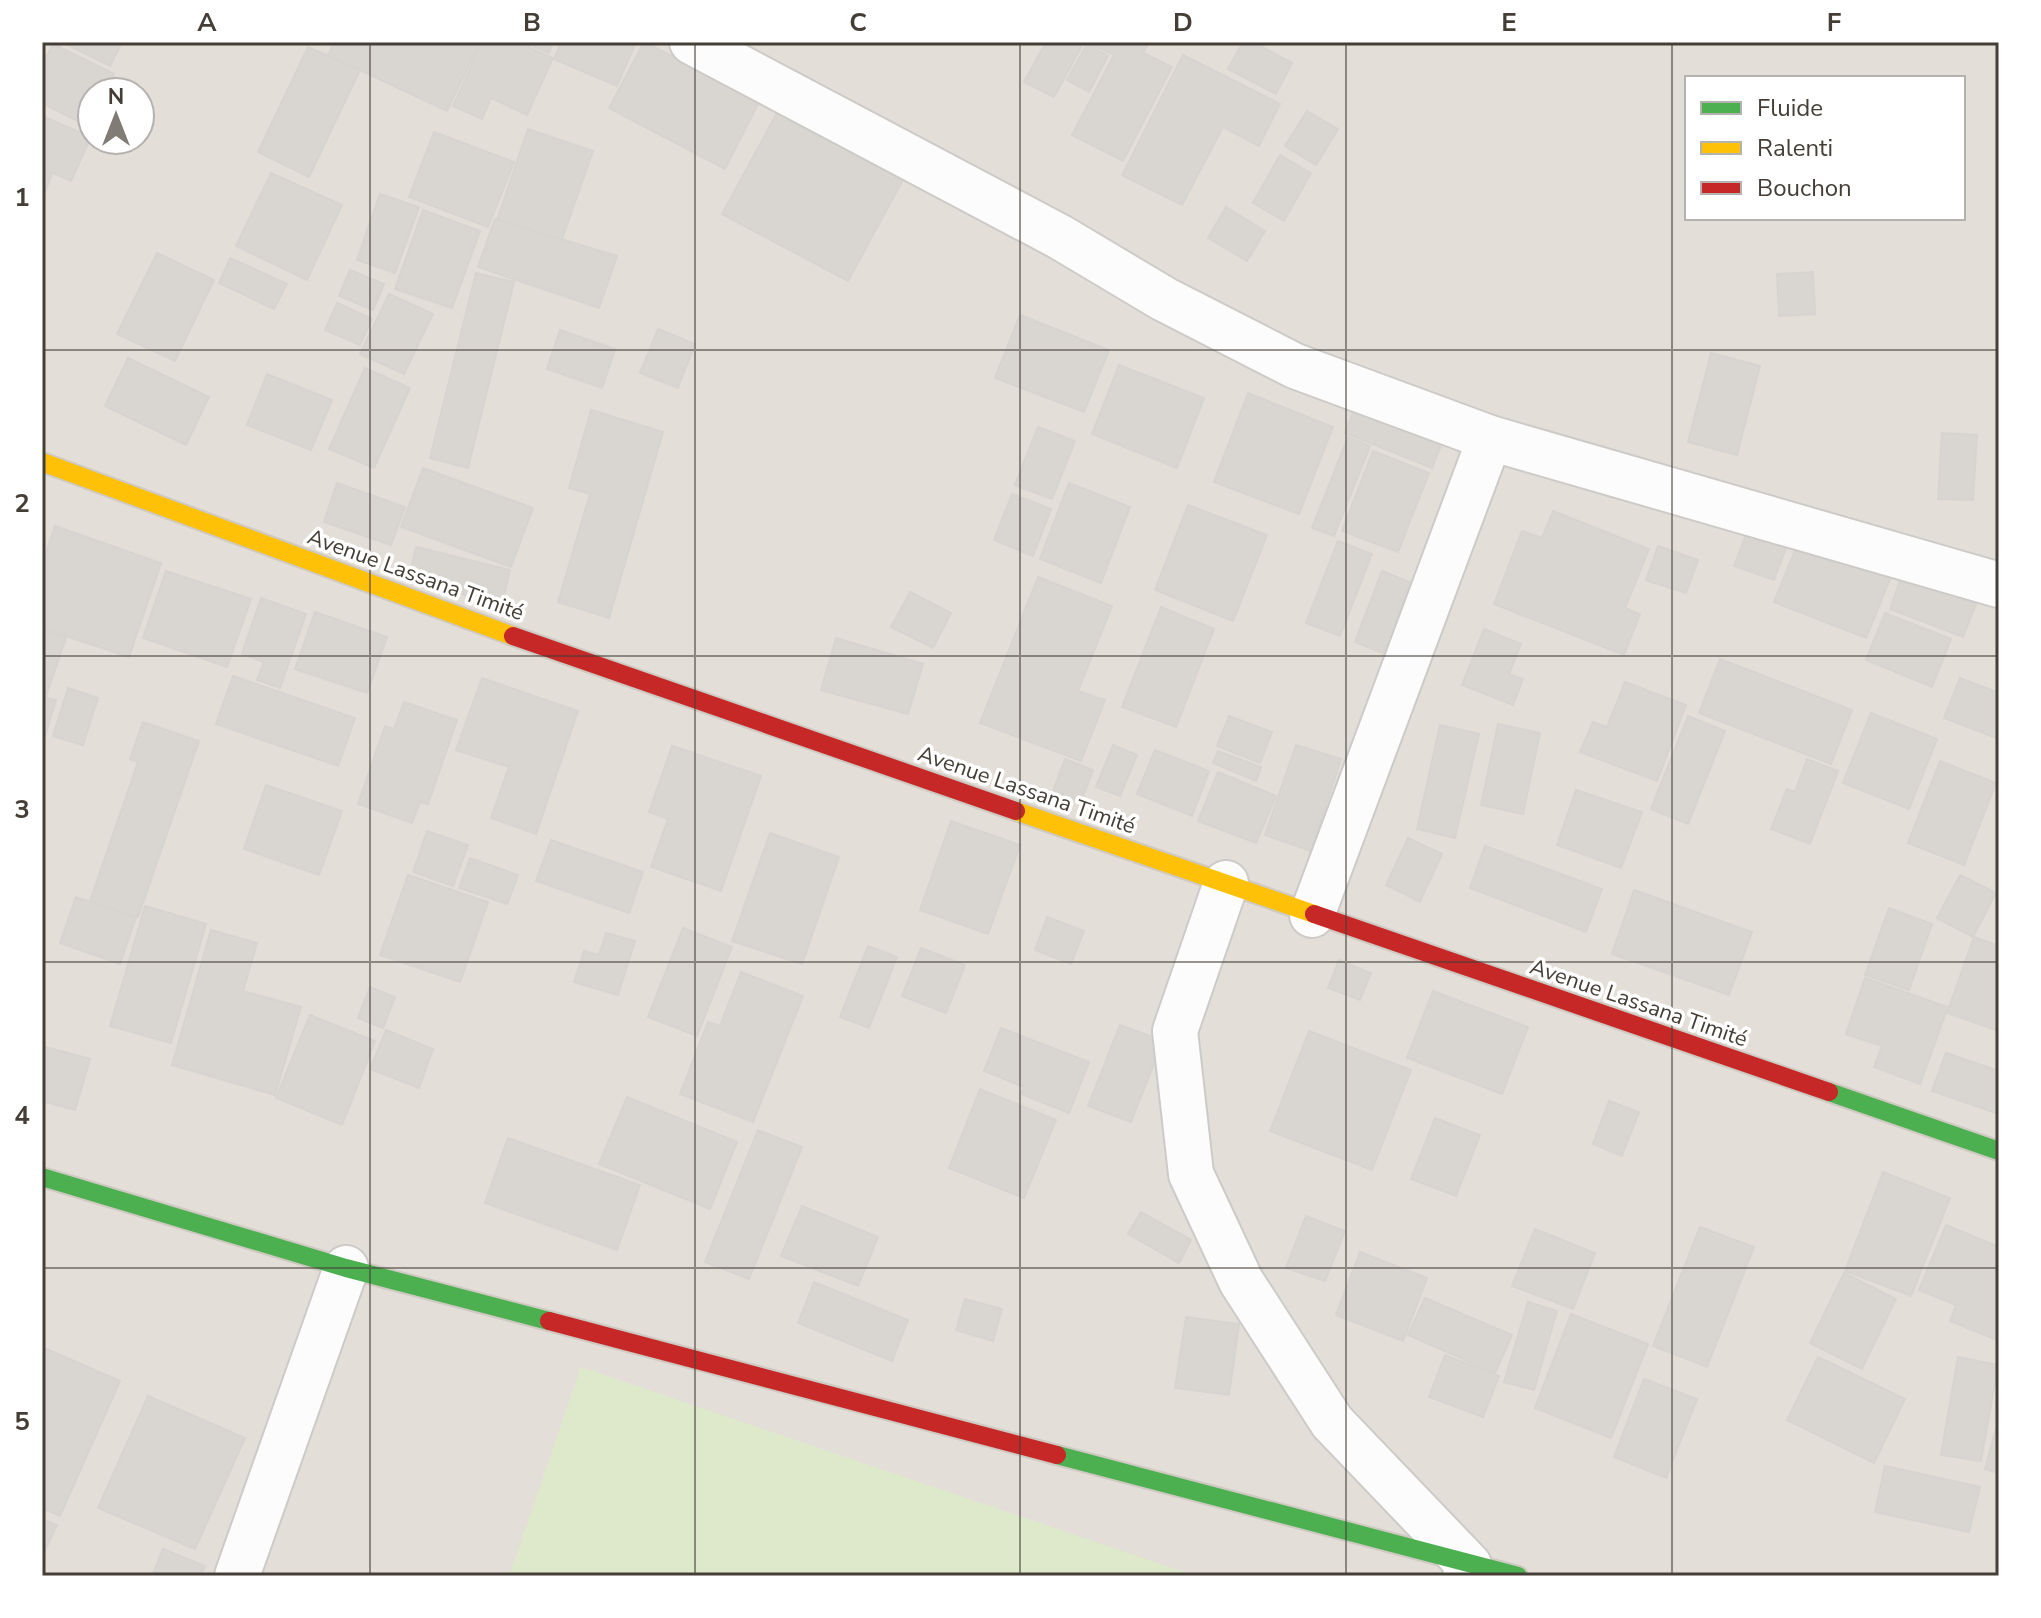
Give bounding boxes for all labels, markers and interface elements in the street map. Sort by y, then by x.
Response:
text: A [197,5,217,40]
text: B [523,5,541,40]
text: C [849,5,867,40]
text: D [1173,5,1193,40]
text: E [1501,5,1517,40]
text: F [1827,5,1841,40]
north arrow [76,76,156,156]
legend [1685,76,1965,220]
text: N [108,82,124,112]
text: Fluide [1757,92,1823,124]
text: Ralenti [1757,132,1833,164]
text: Bouchon [1757,172,1852,204]
text: 1 [14,180,30,215]
text: 2 [14,486,30,521]
street label: Avenue Lassana Timité [303,522,528,628]
street label: Avenue Lassana Timité [914,739,1140,841]
text: 3 [14,792,30,827]
street label: Avenue Lassana Timité [1526,952,1752,1054]
text: 4 [14,1098,30,1133]
text: 5 [14,1404,30,1439]

